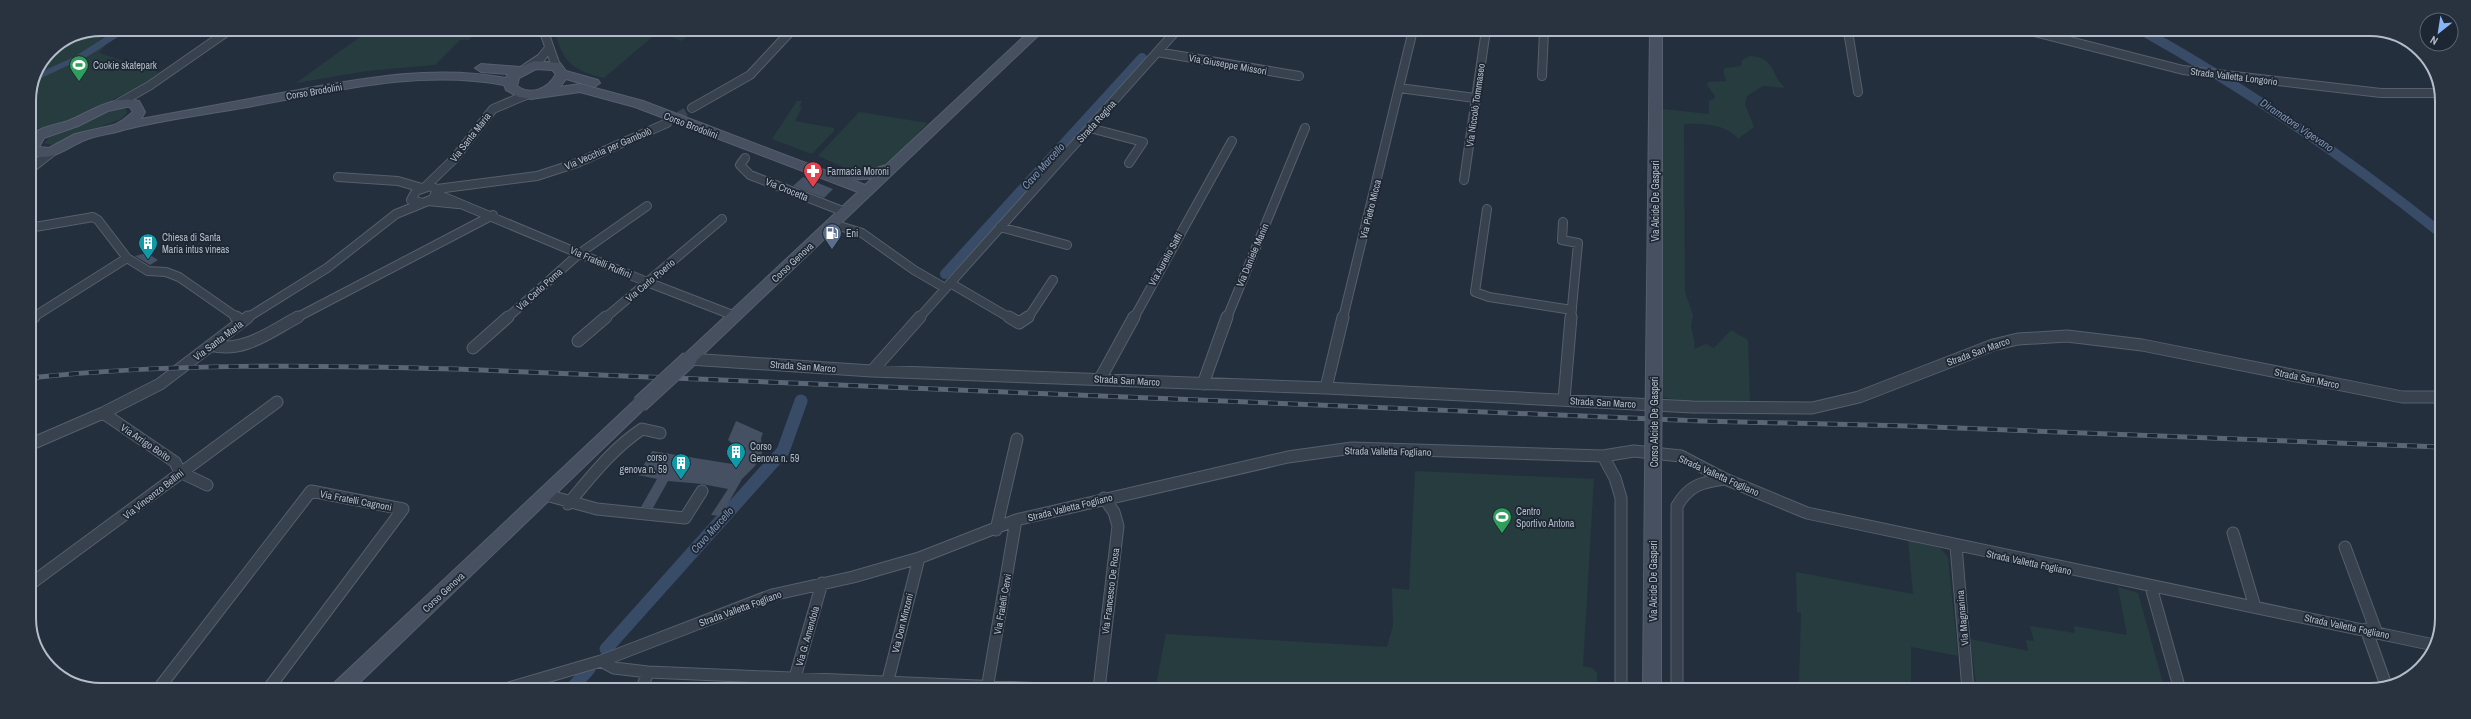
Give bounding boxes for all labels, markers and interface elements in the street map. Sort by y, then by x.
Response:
north arrow [2419,12,2459,52]
text: N [2428,33,2440,48]
street label: Via Giuseppe Missori [1188,51,1268,78]
sports icon: Cookie skatepark [68,54,90,82]
place label: Cookie skatepark [93,59,158,72]
street label: Via Niccolò Tommaseo [1463,62,1488,148]
street label: Strada Valletta Longorio [2190,65,2279,88]
street label: Corso Brodolini [285,80,343,103]
water label: Diramatore Vigevano [2258,95,2336,155]
street label: Strada Regina [1074,97,1119,145]
street label: Corso Brodolini [662,109,720,142]
street label: Via Santa Maria [447,110,494,165]
street label: Via Vecchia per Gambolò [563,124,654,173]
water label: Cavo Marcello [1019,140,1067,192]
pharmacy icon: Farmacia Moroni [802,160,824,188]
street label: Via Alcide De Gasperi [1649,161,1662,242]
place label: Farmacia Moroni [827,165,889,178]
street label: Via Crocetta [763,175,811,204]
street label: Via Pietro Micca [1357,178,1384,240]
street label: Via Daniele Manin [1233,221,1272,289]
fuel station icon: Eni [821,222,843,250]
place label: Eni [846,227,858,240]
street label: Via Aurelio Saffi [1145,230,1185,288]
place label: Chiesa di Santa Maria intus vineas [162,231,229,256]
building icon: Chiesa di Santa Maria intus vineas [137,232,159,260]
street label: Corso Genova [769,239,816,285]
street label: Via Fratelli Ruffini [568,244,634,281]
street label: Via Carlo Poerio [623,256,678,305]
street label: Via Carlo Poma [514,265,565,314]
street label: Via Santa Maria [191,317,246,363]
street label: Strada San Marco [1945,334,2012,369]
street label: Strada San Marco [770,358,837,375]
street label: Strada San Marco [2273,365,2341,392]
street label: Strada San Marco [1094,372,1161,389]
street label: Corso Alcide De Gasperi [1648,377,1661,467]
street label: Strada San Marco [1570,394,1637,411]
street label: Via Arrigo Boito [118,421,174,464]
place label: Corso Genova n. 59 [750,440,800,465]
building icon: Corso Genova n. 59 [725,441,747,469]
street label: Strada Valletta Fogliano [1344,444,1432,459]
place label: corso genova n. 59 [620,451,667,476]
building icon: corso genova n. 59 [670,452,692,480]
street label: Strada Valletta Fogliano [1676,452,1762,499]
street label: Via Vincenzo Bellini [120,467,186,522]
street label: Via Fratelli Cagnoni [319,487,393,514]
street label: Strada Valletta Fogliano [1026,491,1114,524]
water label: Cavo Marcello [688,504,736,556]
place label: Centro Sportivo Antona [1516,505,1575,530]
sports icon: Centro Sportivo Antona [1491,506,1513,534]
street label: Via Alcide De Gasperi [1647,541,1660,622]
street label: Via Francesco De Rosa [1099,547,1122,635]
street label: Strada Valletta Fogliano [1985,547,2073,578]
street label: Corso Genova [420,569,467,615]
street label: Via Fratelli Cervi [991,573,1014,635]
street label: Strada Valletta Fogliano [697,587,784,629]
street label: Via Magnanina [1954,589,1971,646]
street label: Via Don Minzoni [889,592,916,654]
street label: Via G. Amendola [793,604,822,668]
street label: Strada Valletta Fogliano [2303,611,2391,642]

